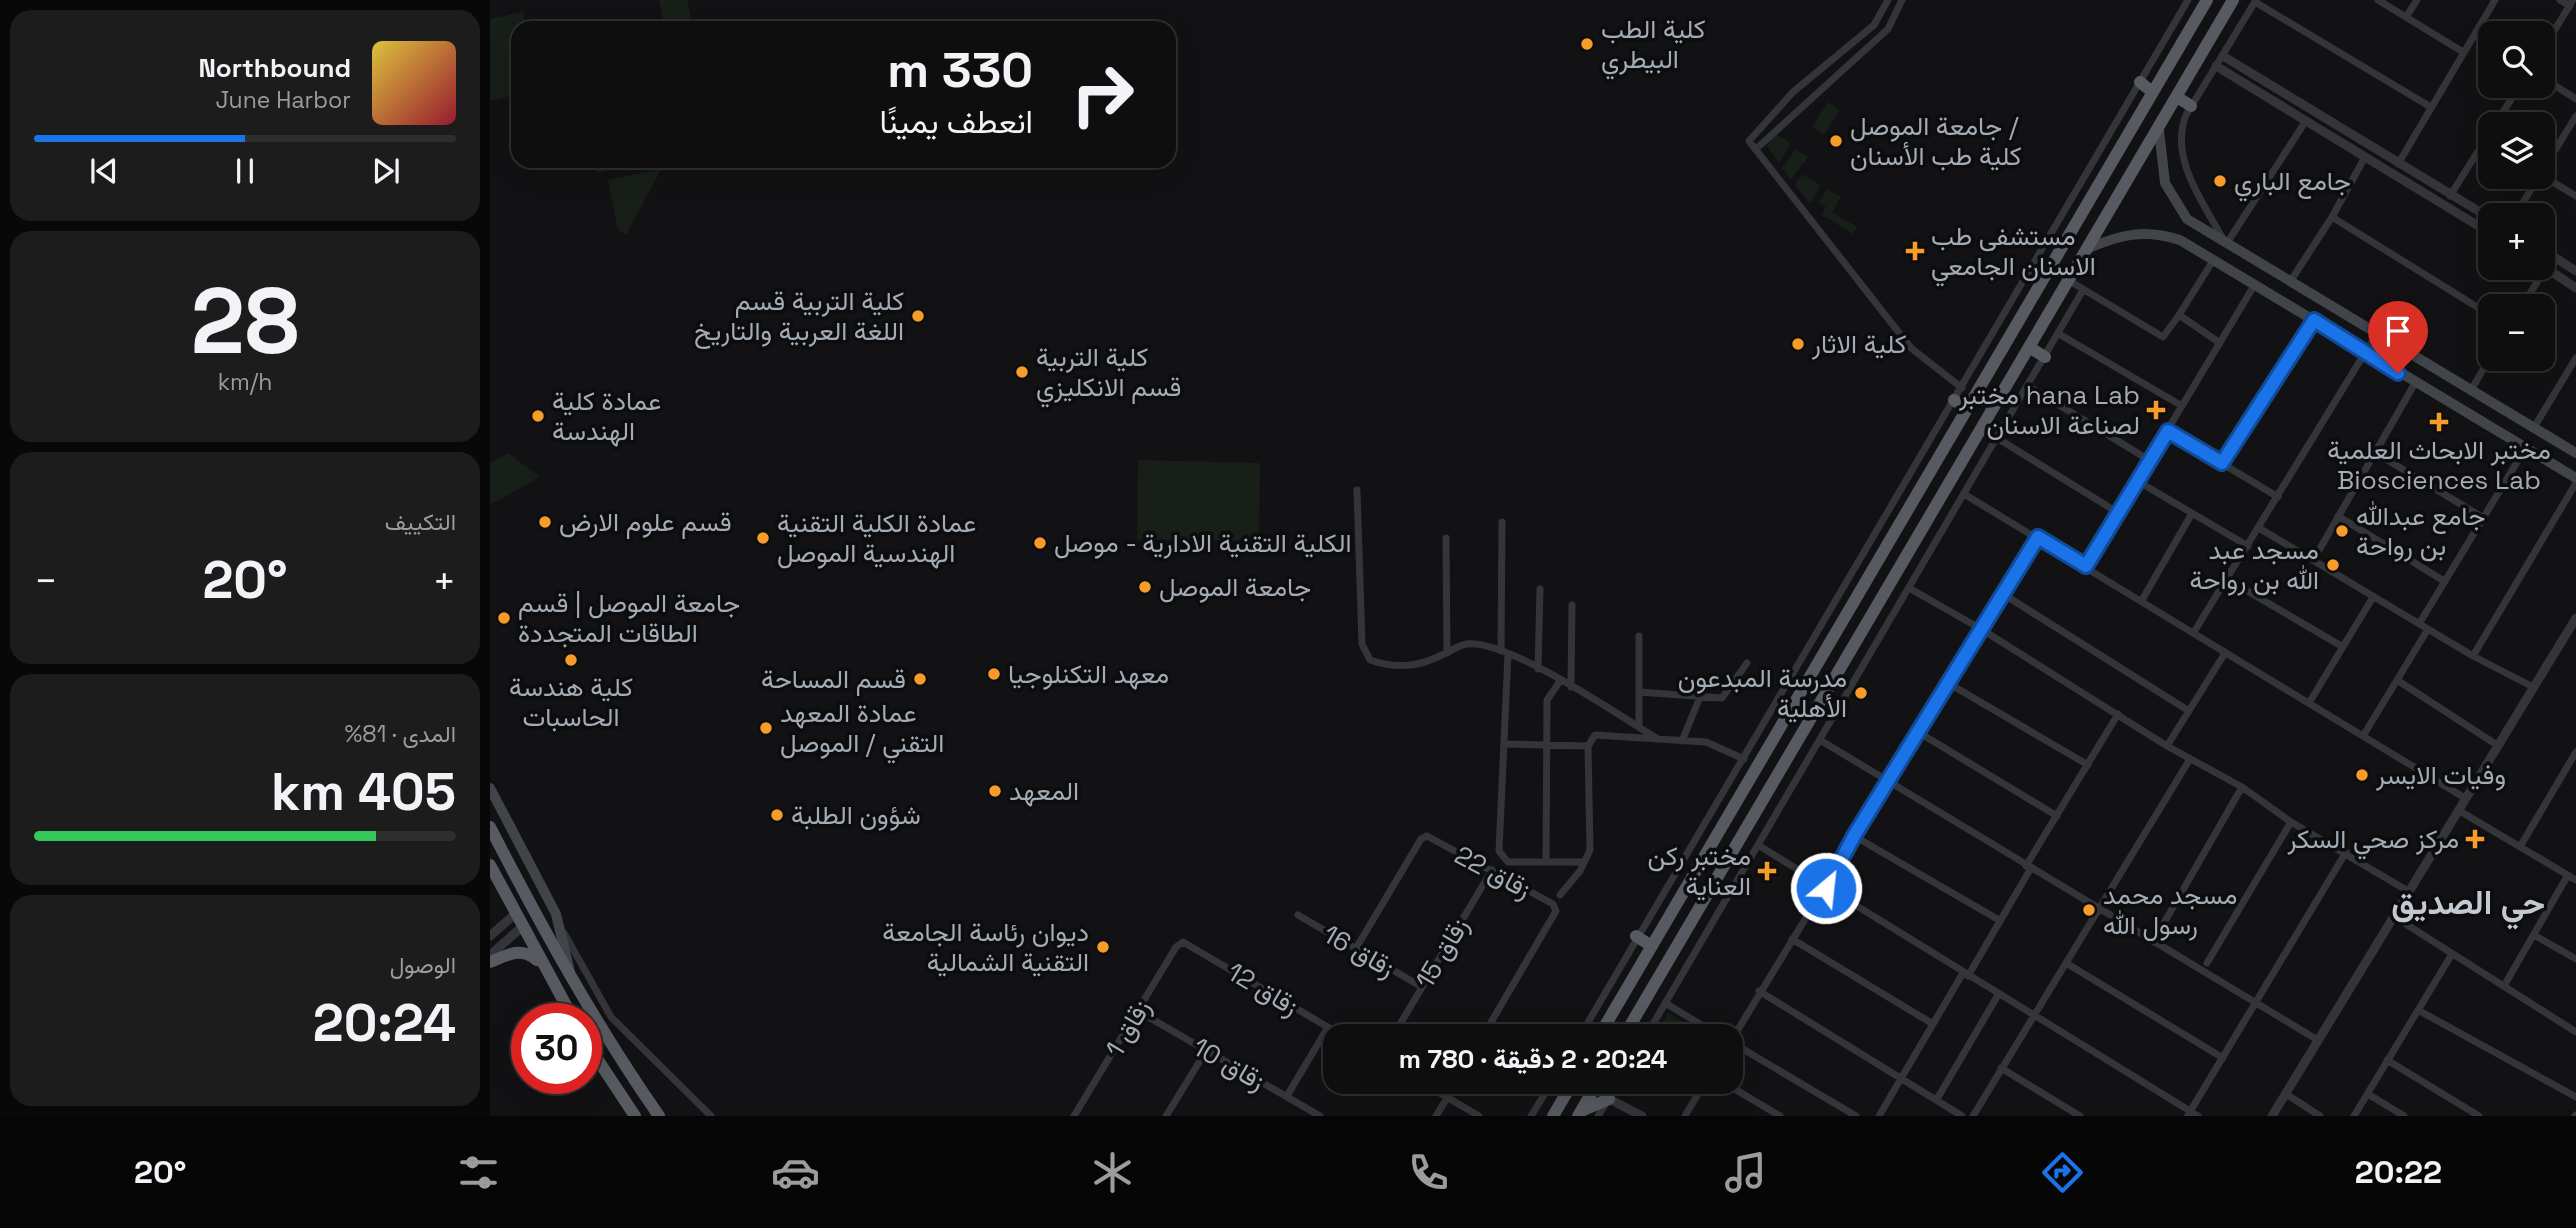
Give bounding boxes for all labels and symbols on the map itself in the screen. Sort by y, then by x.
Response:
place label: كلية الطب البيطري [1601,12,1706,80]
marker: كلية الطب البيطري [1579,36,1595,52]
place label: جامعة الموصل / كلية طب الأسنان [1850,109,2022,173]
marker: جامعة الموصل / كلية طب الأسنان [1828,133,1844,149]
place label: جامع الباري [2234,164,2351,202]
marker: جامع الباري [2212,173,2228,189]
place label: مستشفى طب الاسنان الجامعي [1931,219,2096,287]
marker: مستشفى طب الاسنان الجامعي [1905,241,1925,261]
place label: كلية التربية قسم اللغة العربية والتاريخ [694,284,904,349]
pin [2368,301,2428,373]
marker: كلية التربية قسم اللغة العربية والتاريخ [910,308,926,324]
place label: كلية الاثار [1811,327,1907,361]
marker: كلية الاثار [1790,336,1806,352]
place label: كلية التربية قسم الانكليزي [1036,340,1181,408]
marker: كلية التربية قسم الانكليزي [1014,364,1030,380]
place label: مختبر hana Lab لصناعة الاسنان [1958,378,2140,442]
place label: عمادة كلية الهندسة [552,384,661,448]
marker: مختبر hana Lab لصناعة الاسنان [2146,400,2166,420]
marker: عمادة كلية الهندسة [530,408,546,424]
marker: مختبر الابحاث العلمية Biosciences Lab [2429,412,2449,432]
place label: مختبر الابحاث العلمية Biosciences Lab [2327,433,2551,497]
place label: جامع عبدالله بن رواحة [2356,499,2486,563]
place label: قسم علوم الارض [559,505,732,539]
place label: عمادة الكلية التقنية الهندسية الموصل [777,506,976,570]
marker: قسم علوم الارض [537,514,553,530]
marker: جامع عبدالله بن رواحة [2334,523,2350,539]
place label: الكلية التقنية الادارية - موصل [1054,526,1351,560]
marker: عمادة الكلية التقنية الهندسية الموصل [755,530,771,546]
place label: مسجد عبد الله بن رواحة [2189,533,2319,597]
marker: الكلية التقنية الادارية - موصل [1032,535,1048,551]
marker: مسجد عبد الله بن رواحة [2325,557,2341,573]
place label: جامعة الموصل [1159,570,1311,604]
marker: جامعة الموصل [1137,579,1153,595]
place label: جامعة الموصل | قسم الطاقات المتجددة [518,586,740,650]
marker: جامعة الموصل | قسم الطاقات المتجددة [496,610,512,626]
marker: كلية هندسة الحاسبات [563,652,579,668]
place label: معهد التكنلوجيا [1008,657,1169,691]
place label: مدرسة المبدعون الأهلية [1678,661,1847,725]
place label: قسم المساحة [761,662,906,696]
marker: معهد التكنلوجيا [986,666,1002,682]
place label: كلية هندسة الحاسبات [509,670,633,734]
marker: قسم المساحة [912,671,928,687]
marker: مدرسة المبدعون الأهلية [1853,685,1869,701]
place label: عمادة المعهد التقني / الموصل [780,696,944,764]
marker: عمادة المعهد التقني / الموصل [758,720,774,736]
place label: وفيات الايسر [2375,758,2506,792]
marker: وفيات الايسر [2354,767,2370,783]
place label: المعهد [1009,774,1079,808]
marker: المعهد [987,783,1003,799]
place label: شؤون الطلبة [791,798,921,832]
marker: شؤون الطلبة [769,807,785,823]
place label: مركز صحي السكر [2286,822,2459,860]
marker: مركز صحي السكر [2465,829,2485,849]
street label: زقاق 22 [1449,838,1537,906]
place label: مختبر ركن العناية [1648,839,1751,903]
position arrow [1789,851,1863,925]
marker: مختبر ركن العناية [1757,861,1777,881]
place label: مسجد محمد رسول الله [2103,878,2237,942]
district label: حي الصديق [2391,882,2545,930]
marker: مسجد محمد رسول الله [2081,902,2097,918]
street label: زقاق 15 [1408,911,1476,995]
place label: ديوان رئاسة الجامعة التقنية الشمالية [882,915,1089,979]
street label: زقاق 16 [1317,917,1401,985]
marker: ديوان رئاسة الجامعة التقنية الشمالية [1095,939,1111,955]
street label: زقاق 12 [1221,955,1305,1023]
street label: زقاق 1 [1098,993,1158,1063]
speed limit sign: 30 [511,1003,602,1094]
street label: زقاق 10 [1187,1030,1271,1098]

